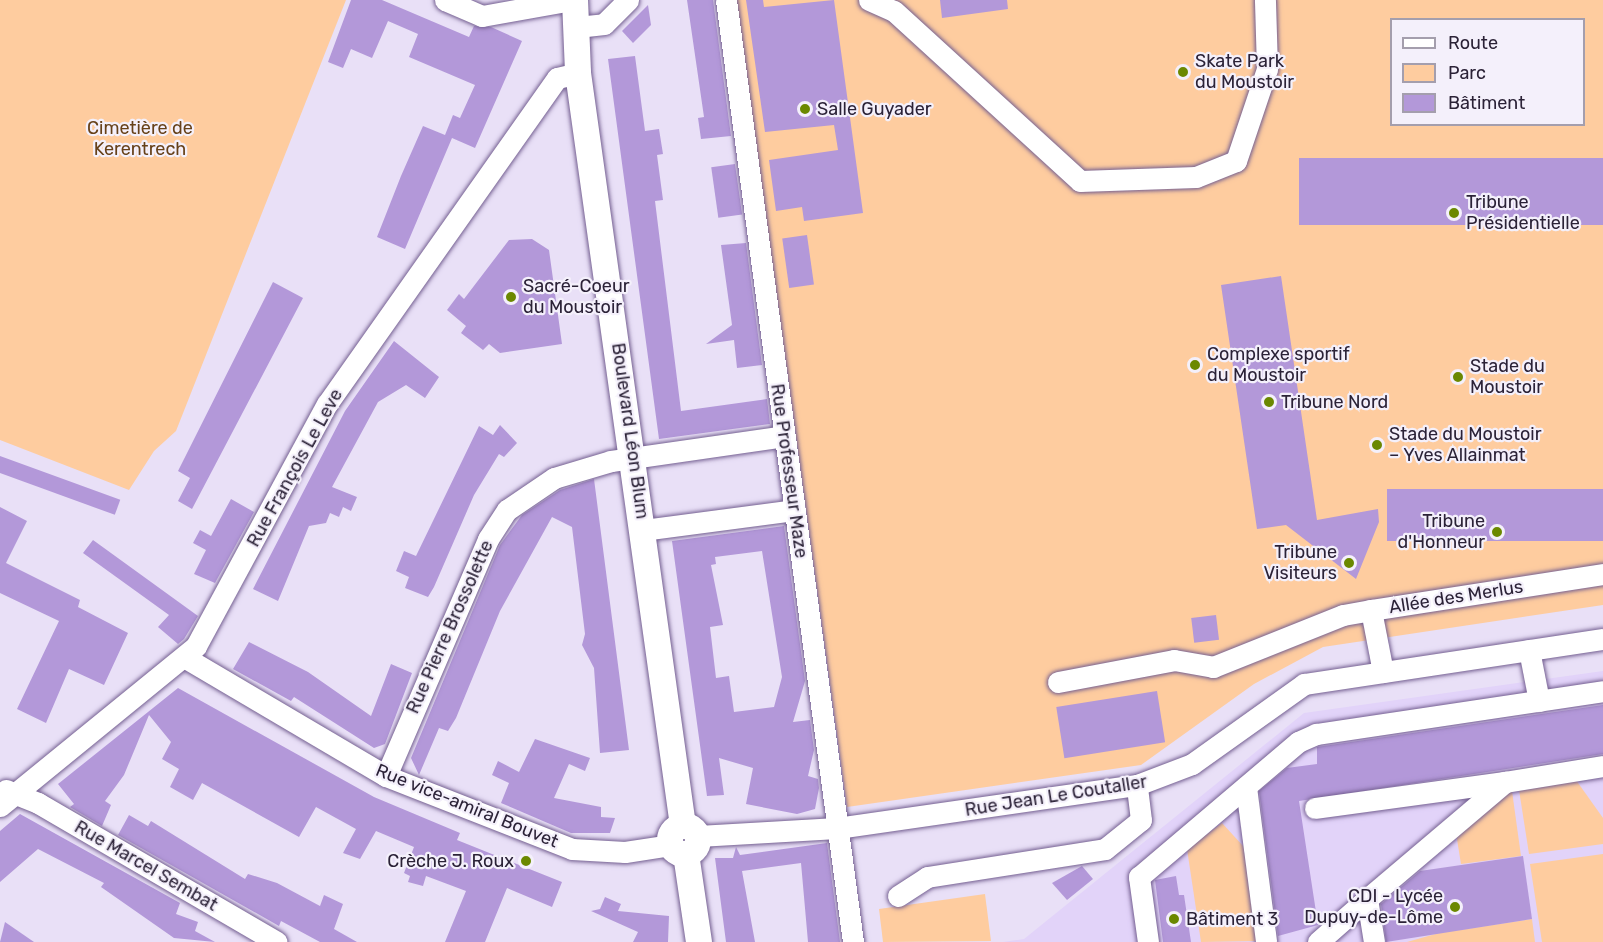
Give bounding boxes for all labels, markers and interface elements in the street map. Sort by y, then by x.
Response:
legend [1390,18,1585,126]
text: Route [1448,32,1498,54]
place label: Skate Park du Moustoir [1195,51,1294,94]
text: Parc [1448,62,1486,84]
marker: Skate Park du Moustoir [1176,65,1190,79]
text: Bâtiment [1448,92,1525,114]
place label: Salle Guyader [817,98,932,120]
marker: Salle Guyader [798,102,812,116]
park label: Cimetière de Kerentrech [87,118,193,160]
place label: Tribune Présidentielle [1466,192,1580,234]
marker: Tribune Présidentielle [1447,206,1461,220]
place label: Sacré-Coeur du Moustoir [523,276,630,318]
marker: Sacré-Coeur du Moustoir [504,290,518,304]
street label: Boulevard Léon Blum [607,342,653,520]
place label: Complexe sportif du Moustoir [1207,344,1350,386]
place label: Stade du Moustoir [1470,356,1545,398]
marker: Complexe sportif du Moustoir [1188,358,1202,372]
marker: Stade du Moustoir [1451,370,1465,384]
street label: Rue Professeur Maze [766,382,812,560]
street label: Rue François Le Leve [243,385,347,551]
place label: Tribune Nord [1281,391,1388,413]
marker: Tribune Nord [1262,395,1276,409]
place label: Stade du Moustoir – Yves Allainmat [1389,424,1542,466]
marker: Stade du Moustoir – Yves Allainmat [1370,438,1384,452]
place label: Tribune d'Honneur [1398,511,1485,554]
marker: Tribune d'Honneur [1490,525,1504,539]
street label: Rue Pierre Brossolette [402,537,498,717]
place label: Tribune Visiteurs [1263,542,1337,584]
marker: Tribune Visiteurs [1342,556,1356,570]
street label: Allée des Merlus [1387,576,1525,618]
street label: Rue vice-amiral Bouvet [372,759,562,853]
street label: Rue Jean Le Coutaller [963,771,1149,821]
street label: Rue Marcel Sembat [71,816,221,916]
place label: Crèche J. Roux [387,850,514,872]
marker: Crèche J. Roux [519,854,533,868]
place label: CDI - Lycée Dupuy-de-Lôme [1304,886,1443,928]
marker: CDI - Lycée Dupuy-de-Lôme [1448,900,1462,914]
place label: Bâtiment 3 [1186,908,1278,930]
marker: Bâtiment 3 [1167,912,1181,926]

